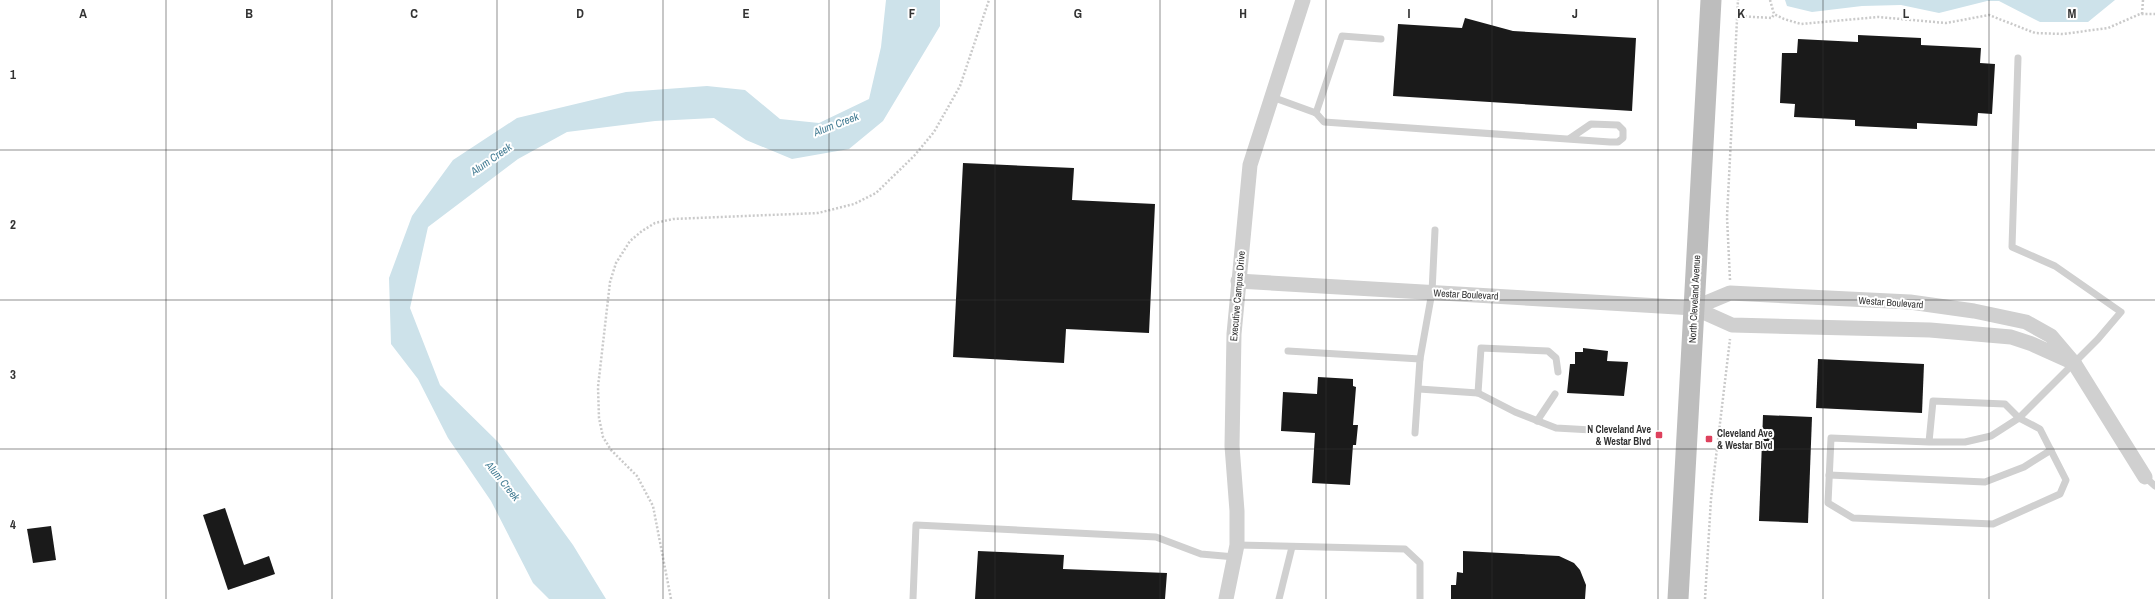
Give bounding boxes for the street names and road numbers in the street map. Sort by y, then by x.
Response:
street label: Executive Campus Drive [1227,250,1248,342]
street label: North Cleveland Avenue [1686,254,1703,343]
street label: Westar Boulevard [1433,286,1499,303]
street label: Westar Boulevard [1858,294,1924,311]

